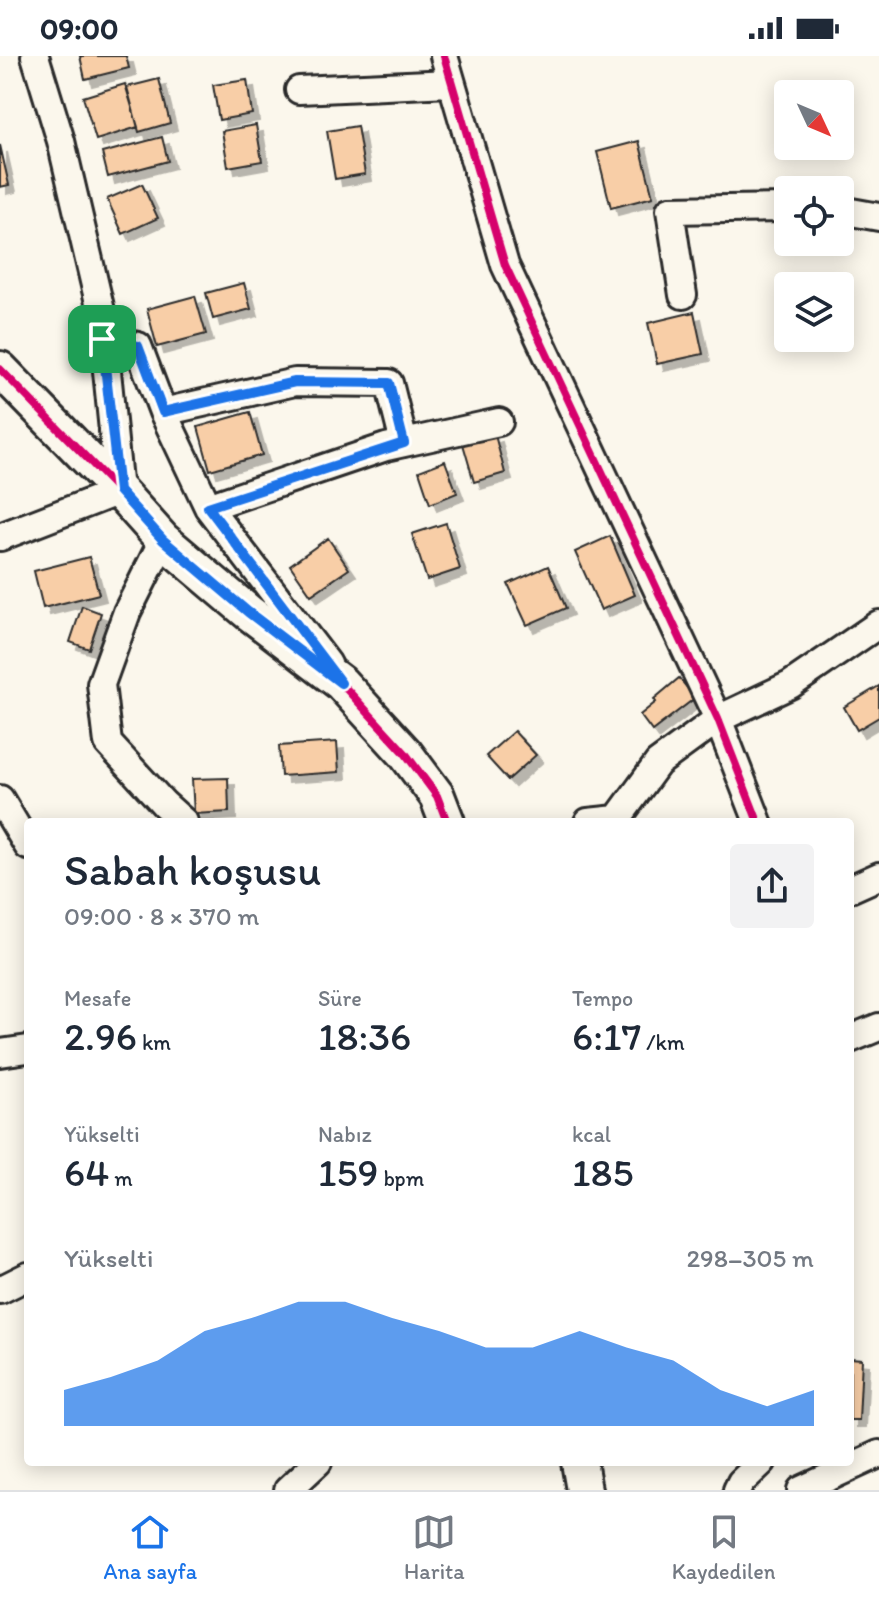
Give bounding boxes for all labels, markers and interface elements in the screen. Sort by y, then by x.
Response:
text: 09:00 [40,10,118,47]
north arrow [774,80,854,160]
map controls [774,80,854,352]
button: locate [774,176,854,256]
button: layers [774,272,854,352]
pin [68,305,136,373]
icon: arrive [80,317,124,361]
text: Sabah koşusu [64,843,321,896]
button: share [730,844,814,928]
text: 09:00 · 8 × 370 m [64,900,259,932]
text: Mesafe [64,985,131,1012]
text: Süre [318,985,362,1012]
text: Tempo [572,985,633,1012]
text: 2.96 [64,1012,137,1060]
text: 18:36 [318,1012,411,1060]
text: 6:17 [572,1012,641,1060]
text: km [137,1029,171,1056]
text: /km [641,1029,685,1056]
text: Yükselti [64,1121,140,1148]
text: Nabız [318,1121,372,1148]
text: kcal [572,1121,611,1148]
text: 64 [64,1148,109,1196]
text: 159 [318,1148,378,1196]
text: 185 [572,1148,633,1196]
text: m [109,1165,133,1192]
text: bpm [378,1165,424,1192]
text: Yükselti [64,1242,153,1274]
text: 298–305 m [686,1242,814,1274]
tab: Ana sayfa [103,1510,197,1585]
tab: Harita [404,1510,465,1585]
tab: Kaydedilen [672,1510,776,1585]

